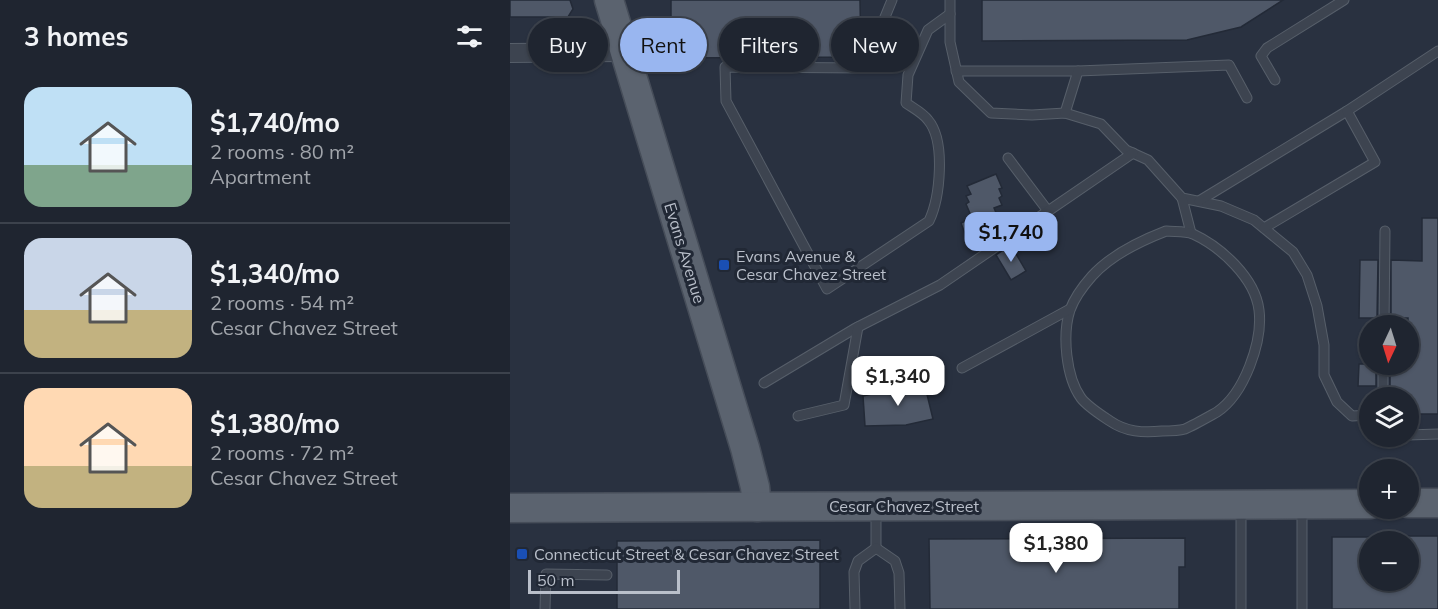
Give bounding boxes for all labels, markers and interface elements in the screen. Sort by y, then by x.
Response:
chip: Buy [528,18,608,72]
chip: Rent [620,18,707,72]
chip: Filters [719,18,819,72]
chip: New [831,18,919,72]
text: 3 homes [24,20,128,53]
icon: filters [453,20,486,53]
text: $1,740/mo [210,106,340,139]
icon: home [72,111,144,183]
text: 2 rooms · 80 m² [210,139,354,164]
text: Apartment [210,164,311,189]
street label: Evans Avenue [660,200,710,306]
pin: $1,740 [962,212,1060,263]
text: $1,740 [979,219,1043,244]
place label: Evans Avenue & Cesar Chavez Street [736,246,887,284]
text: $1,340/mo [210,257,340,290]
marker: Evans Avenue & Cesar Chavez Street [717,258,731,272]
icon: home [72,262,144,334]
text: 2 rooms · 54 m² [210,290,354,315]
text: Cesar Chavez Street [210,315,398,340]
north arrow [1359,315,1419,375]
map controls [1359,315,1419,591]
pin: $1,340 [849,356,947,407]
text: $1,340 [866,363,930,388]
button: layers [1359,387,1419,447]
text: $1,380/mo [210,407,340,440]
icon: home [72,412,144,484]
text: 2 rooms · 72 m² [210,440,354,465]
button: + [1359,459,1419,519]
text: Cesar Chavez Street [210,465,398,490]
street label: Cesar Chavez Street [829,496,980,516]
pin: $1,380 [1007,523,1105,574]
text: $1,380 [1024,530,1088,555]
button: − [1359,531,1419,591]
place label: Connecticut Street & Cesar Chavez Street [534,544,839,564]
marker: Connecticut Street & Cesar Chavez Street [515,547,529,561]
scale bar [528,567,680,594]
text: 50 m [537,570,574,590]

